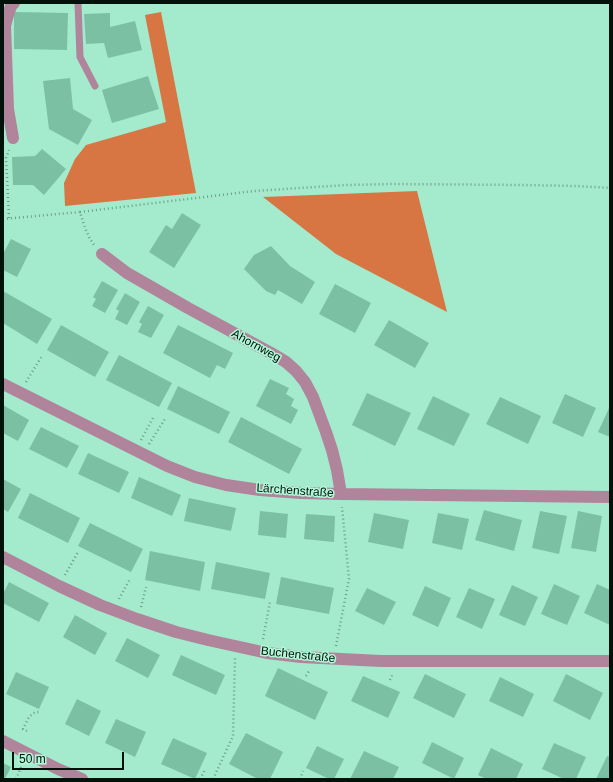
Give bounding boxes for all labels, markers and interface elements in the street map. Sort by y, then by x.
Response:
street label: Ahornweg [229,327,283,365]
street label: Lärchenstraße [256,481,334,501]
street label: Buchenstraße [260,644,336,666]
scale bar [14,744,126,770]
text: 50 m [19,752,46,766]

